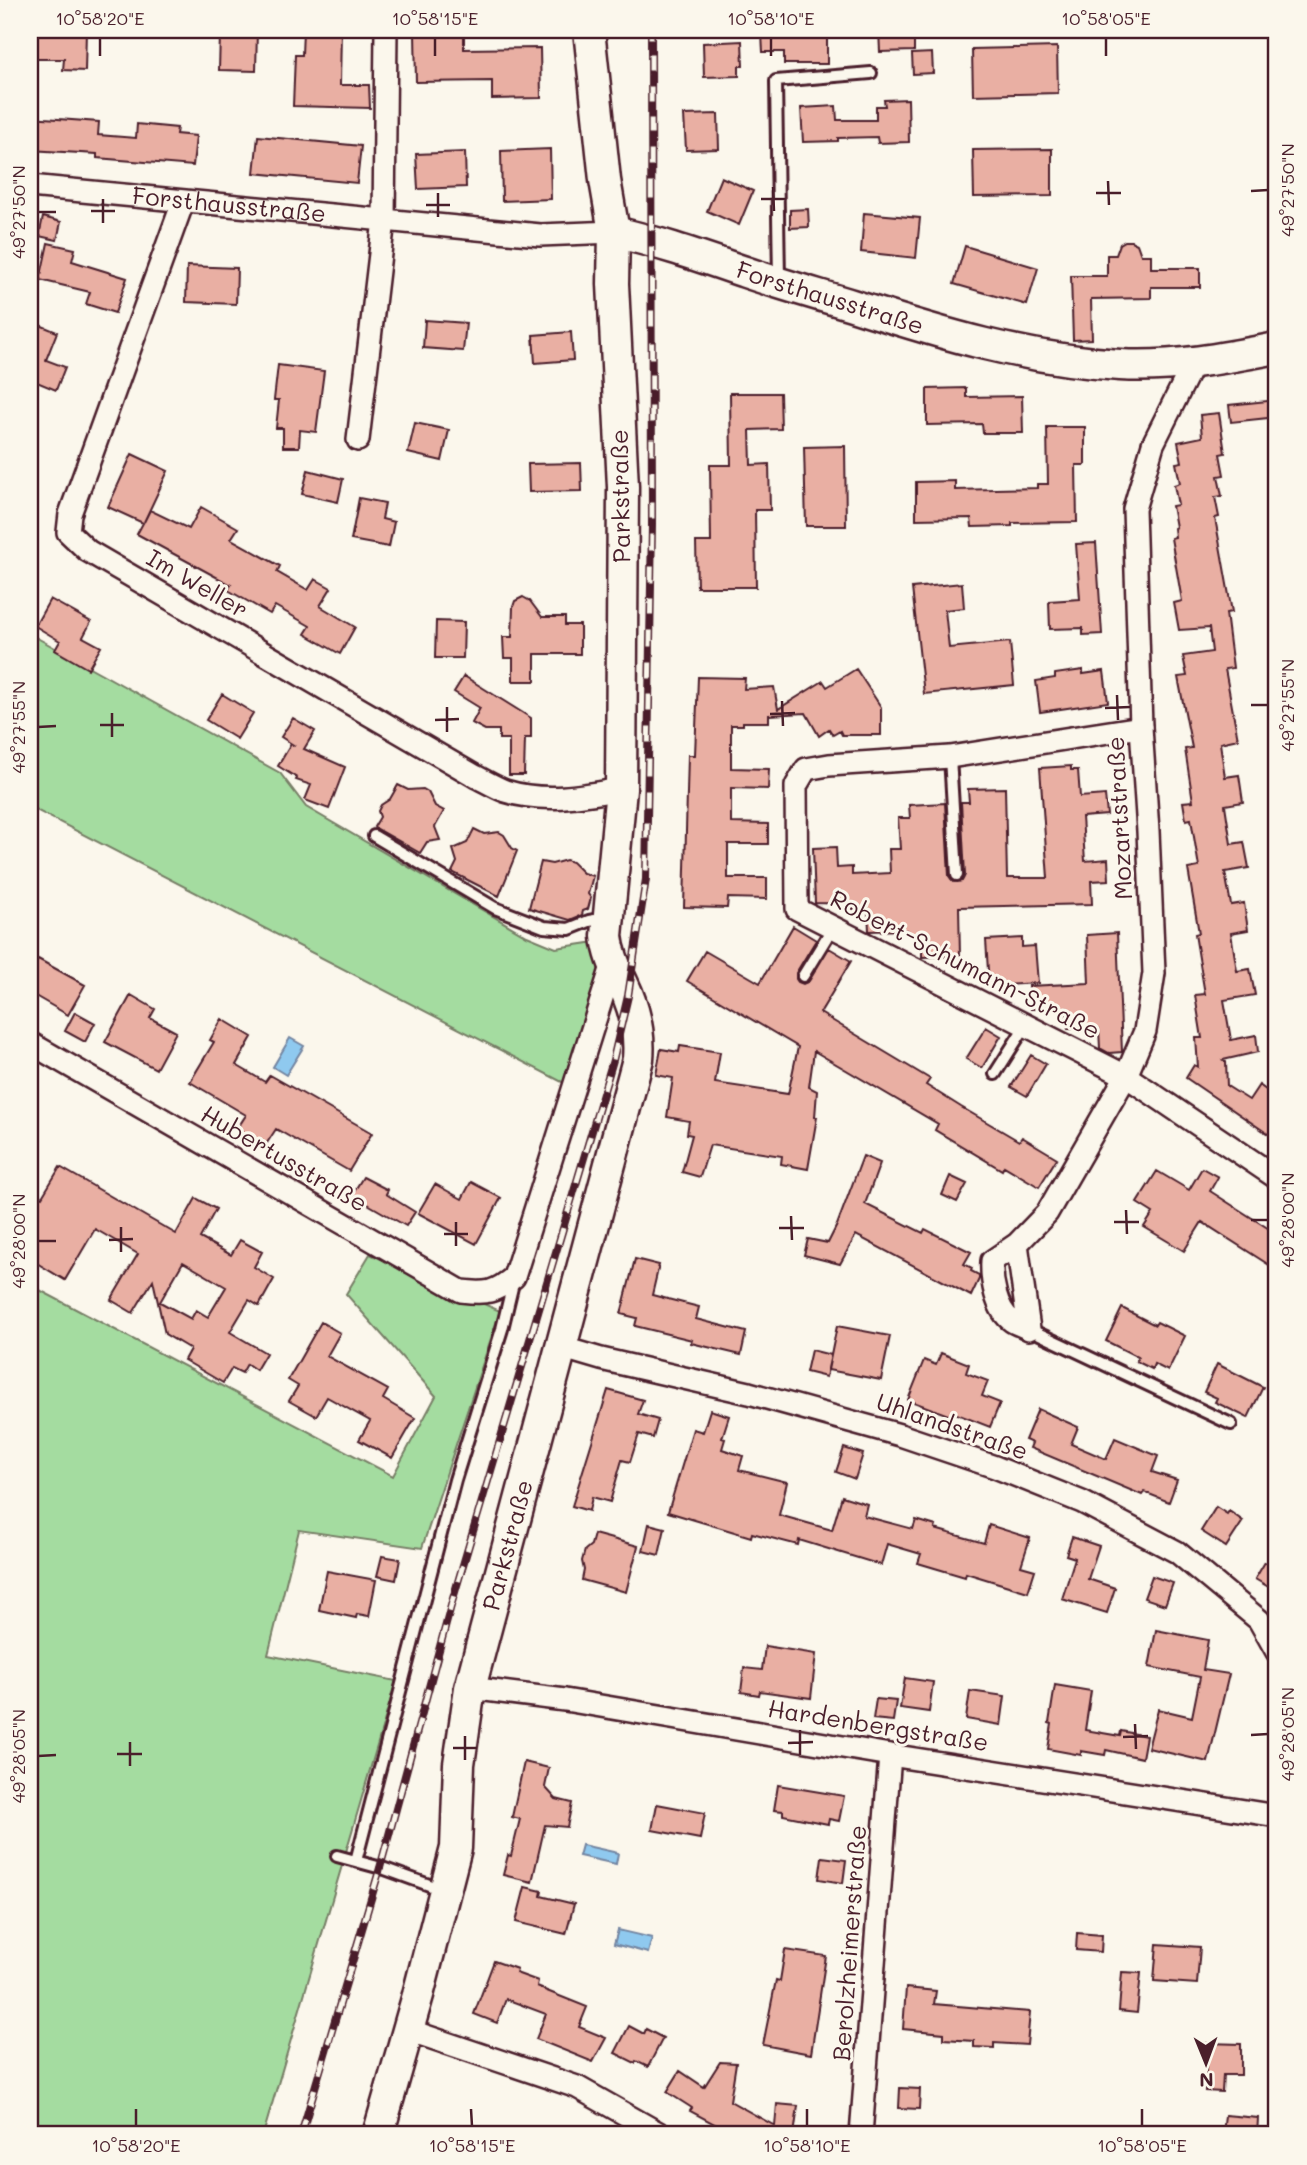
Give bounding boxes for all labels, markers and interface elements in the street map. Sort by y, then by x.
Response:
text: 10°58'20"E [55,6,145,30]
text: 10°58'15"E [392,6,478,30]
text: 10°58'10"E [727,6,815,30]
text: 10°58'05"E [1061,6,1151,30]
text: 49°27'50"N [1275,143,1299,237]
text: 49°27'50"N [6,165,30,259]
street label: Forsthausstraße [131,179,328,228]
street label: Forsthausstraße [733,253,928,341]
street label: Parkstraße [603,429,636,563]
street label: Im Weller [141,541,254,624]
text: 49°27'55"N [1275,659,1299,751]
text: 49°27'55"N [6,681,30,773]
street label: Mozartstraße [1099,736,1138,901]
street label: Robert-Schumann-Straße [826,882,1106,1045]
street label: Hubertusstraße [196,1098,374,1218]
text: 49°28'00"N [1275,1173,1299,1267]
text: 49°28'00"N [6,1194,30,1288]
street label: Uhlandstraße [873,1385,1032,1466]
street label: Parkstraße [474,1476,539,1614]
text: 49°28'05"N [1275,1687,1299,1781]
street label: Hardenbergstraße [766,1692,991,1757]
text: 49°28'05"N [6,1709,30,1803]
street label: Berolzheimerstraße [825,1824,872,2062]
north arrow [1170,2028,1240,2098]
text: N [1199,2068,1214,2093]
text: 10°58'20"E [91,2133,181,2157]
text: 10°58'15"E [429,2133,515,2157]
text: 10°58'10"E [763,2133,851,2157]
text: 10°58'05"E [1097,2133,1187,2157]

